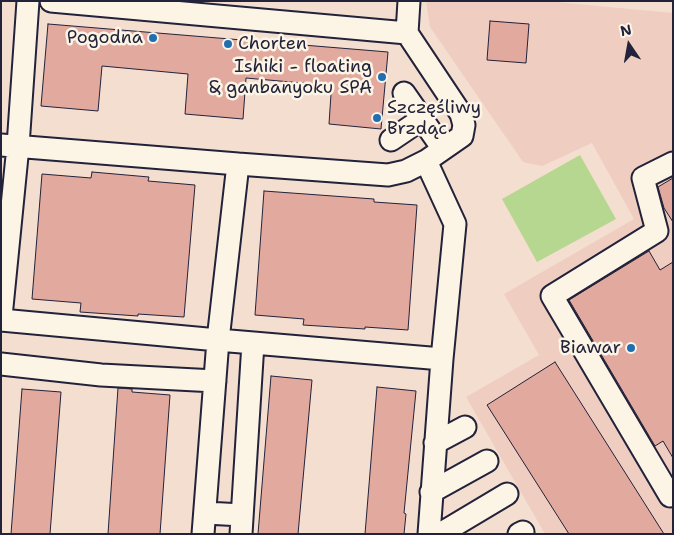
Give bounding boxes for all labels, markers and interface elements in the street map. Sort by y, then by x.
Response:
north arrow [604,20,654,70]
text: N [619,20,633,40]
place label: Pogodna [67,27,143,49]
marker: Pogodna [147,32,159,44]
place label: Chorten [238,33,307,55]
marker: Chorten [222,38,234,50]
place label: Ishiki - floating & ganbanyoku SPA [209,56,372,98]
marker: Ishiki - floating & ganbanyoku SPA [376,71,388,83]
place label: Szczęśliwy Brzdąc [387,97,481,140]
marker: Szczęśliwy Brzdąc [371,112,383,124]
place label: Biawar [560,337,621,359]
marker: Biawar [625,342,637,354]

